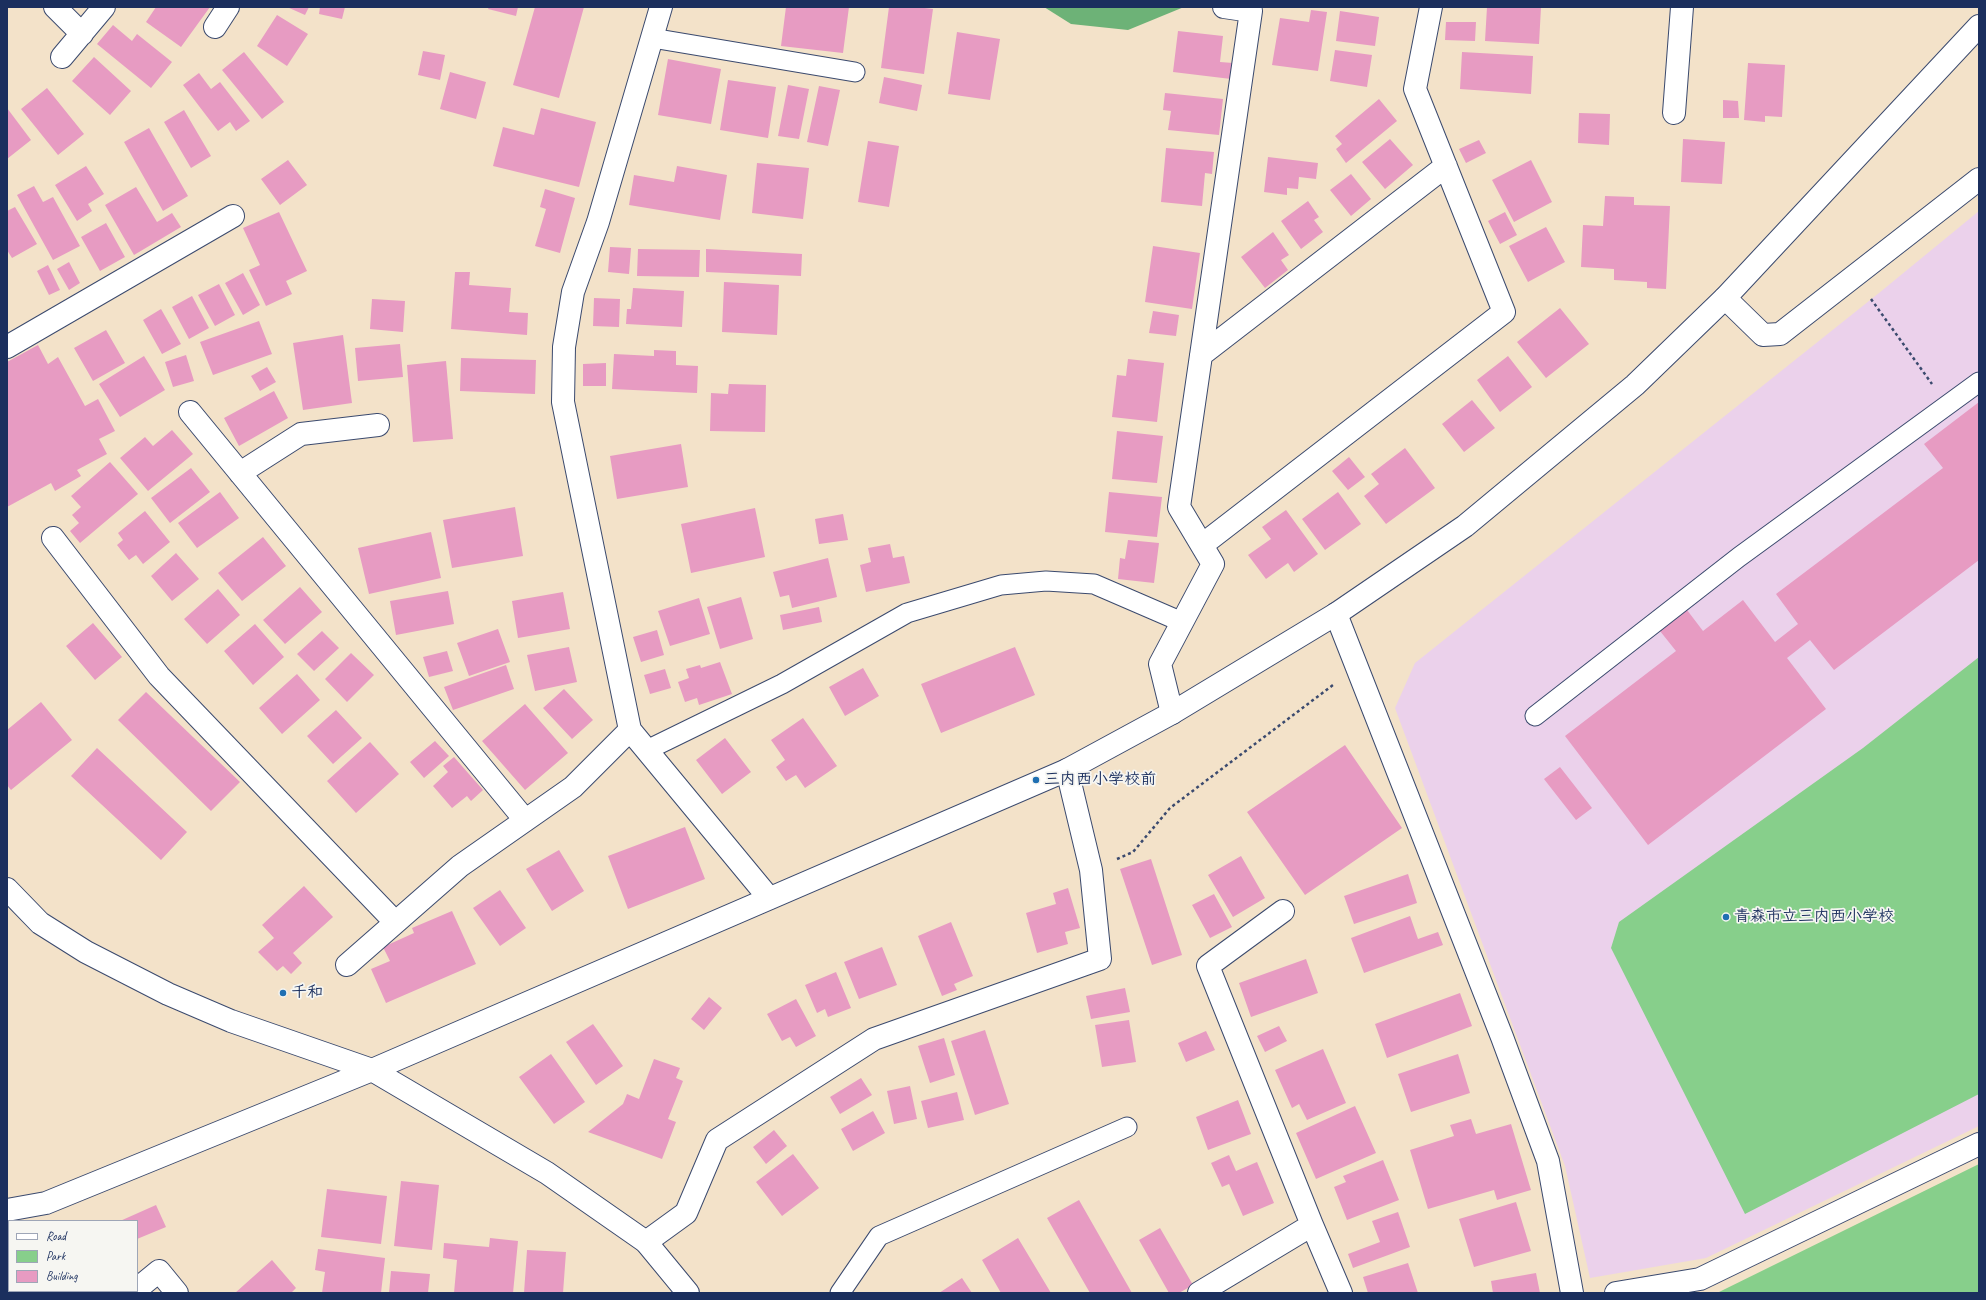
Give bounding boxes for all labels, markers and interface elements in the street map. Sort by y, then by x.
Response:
place label: 三内西小学校前 [1044,770,1156,790]
marker: 三内西小学校前 [1031,775,1041,785]
place label: 青森市立三内西小学校 [1734,907,1894,927]
marker: 青森市立三内西小学校 [1721,912,1731,922]
place label: 千和 [291,983,323,1003]
marker: 千和 [278,988,288,998]
legend [8,1220,138,1292]
text: Road [46,1228,66,1244]
text: Park [46,1248,65,1264]
text: Building [46,1268,78,1284]

